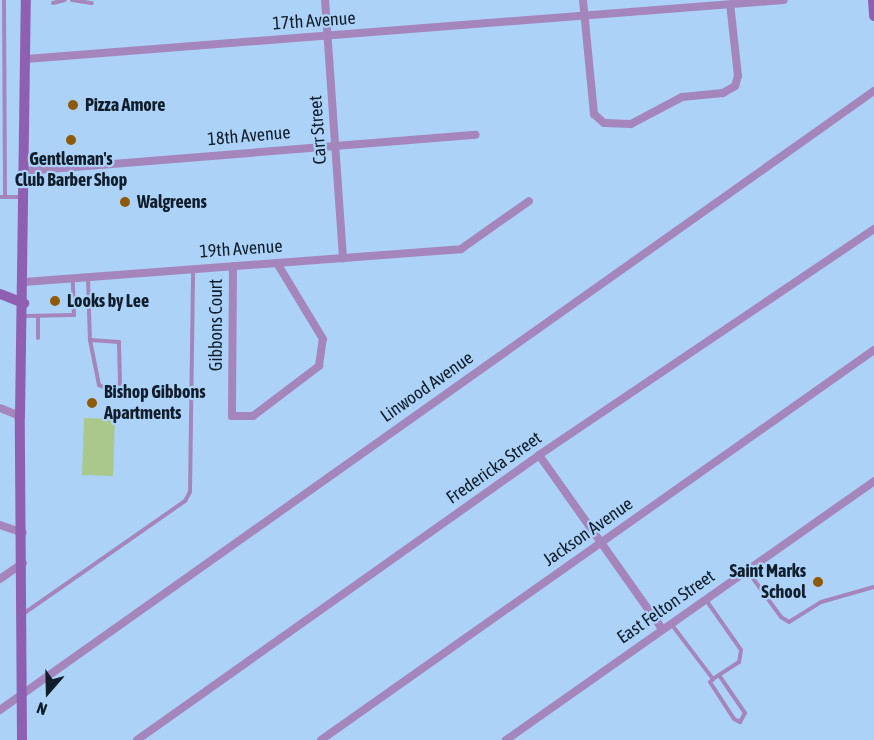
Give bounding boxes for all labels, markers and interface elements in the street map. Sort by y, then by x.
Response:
street label: 17th Avenue [272,7,356,35]
place label: Pizza Amore [85,94,165,116]
street label: Carr Street [305,95,331,165]
marker: Pizza Amore [66,98,80,112]
street label: 18th Avenue [207,122,291,150]
marker: Gentleman's Club Barber Shop [64,133,78,147]
place label: Gentleman's Club Barber Shop [15,149,127,192]
place label: Walgreens [137,191,207,213]
marker: Walgreens [118,195,132,209]
street label: 19th Avenue [199,235,283,263]
street label: Gibbons Court [205,279,227,371]
place label: Looks by Lee [67,290,149,312]
marker: Looks by Lee [48,294,62,308]
street label: Linwood Avenue [377,347,477,427]
place label: Bishop Gibbons Apartments [104,382,206,424]
marker: Bishop Gibbons Apartments [85,396,99,410]
street label: Fredericka Street [442,427,546,509]
street label: Jackson Avenue [539,493,637,571]
place label: Saint Marks School [730,561,806,604]
street label: East Felton Street [613,565,719,649]
marker: Saint Marks School [811,575,825,589]
north arrow [18,662,78,722]
text: N [34,699,49,719]

